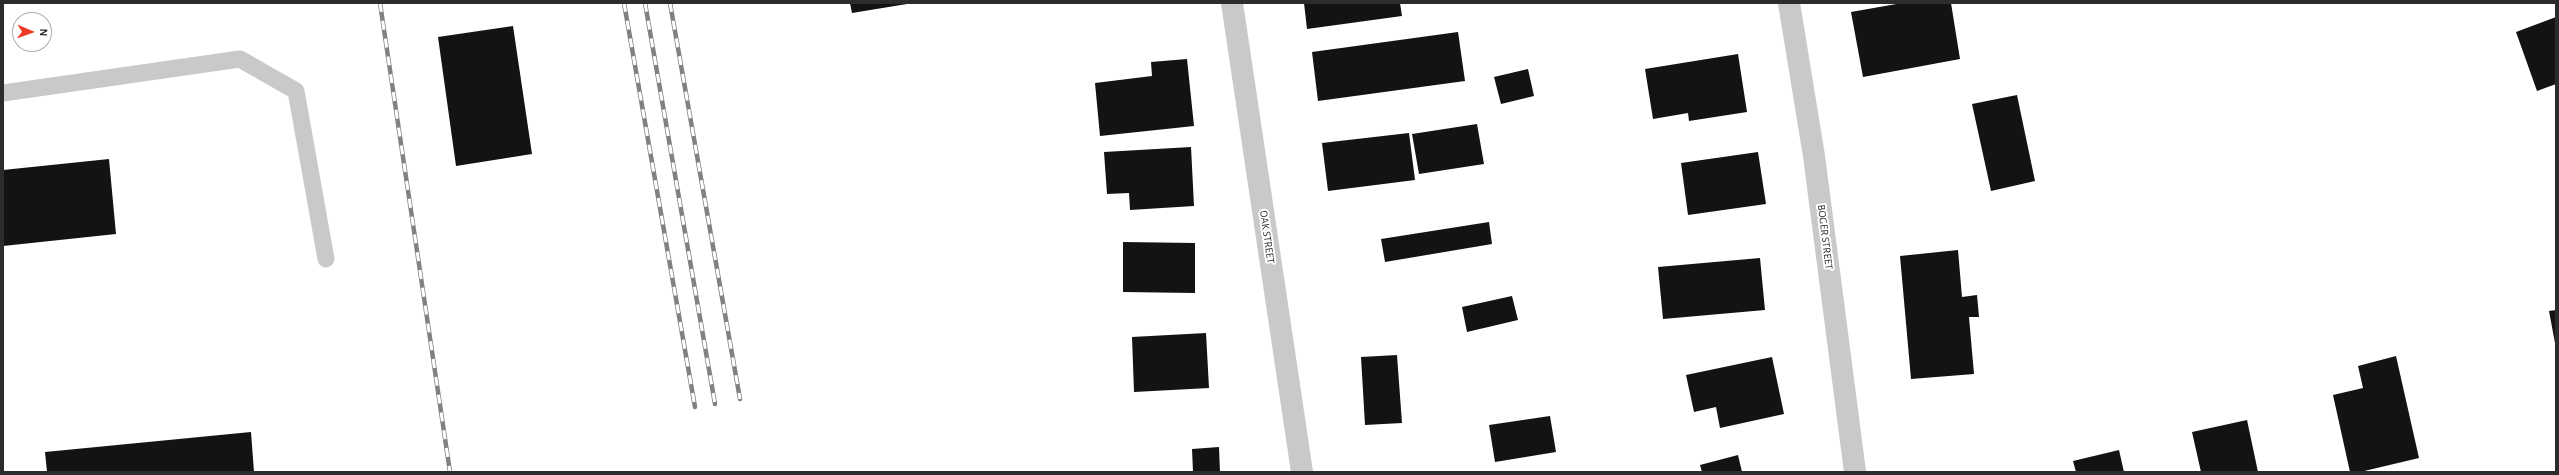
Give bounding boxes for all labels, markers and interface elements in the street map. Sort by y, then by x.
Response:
north arrow [12,12,52,52]
text: N [38,28,49,36]
street label: BOGER STREET [1814,204,1836,270]
street label: OAK STREET [1257,210,1277,264]

